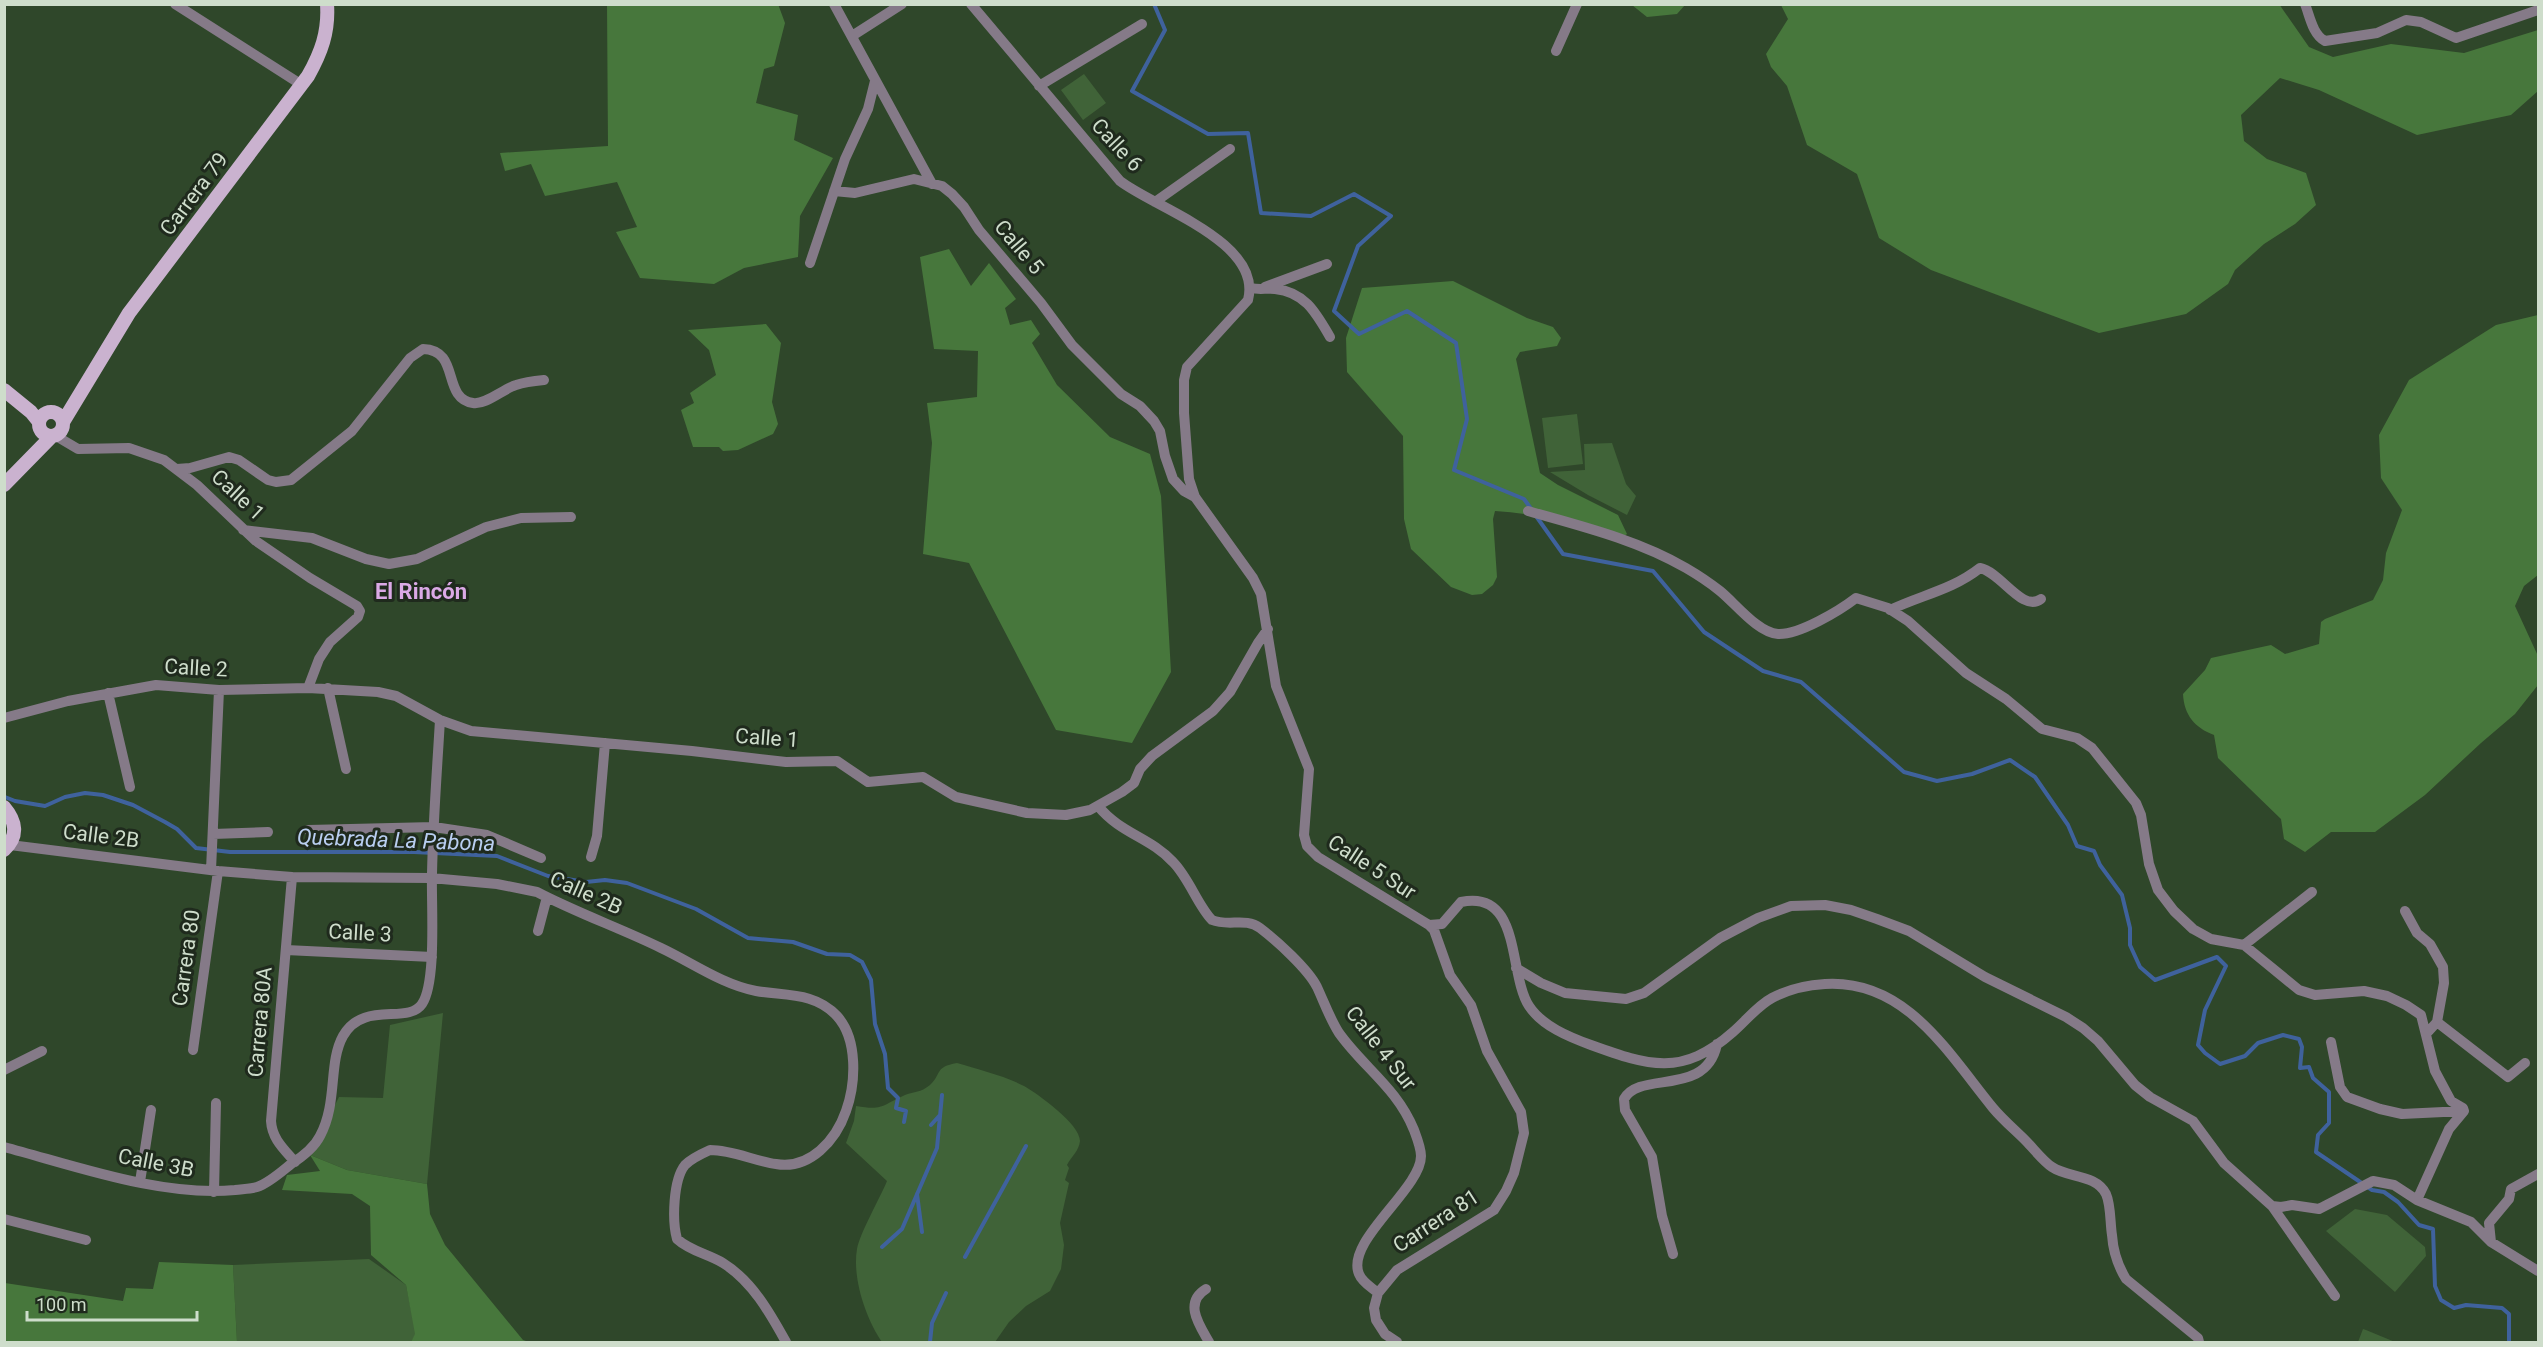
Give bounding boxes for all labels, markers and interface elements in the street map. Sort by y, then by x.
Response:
street label: Calle 6 [1087,114,1147,176]
street label: Carrera 79 [155,148,233,240]
street label: Calle 5 [989,215,1049,279]
street label: Calle 1 [207,465,269,525]
district label: El Rincón [375,579,467,604]
street label: Calle 2 [164,654,229,682]
street label: Calle 1 [735,724,799,752]
street label: Calle 2B [62,819,140,853]
water label: Quebrada La Pabona [297,824,495,856]
street label: Calle 5 Sur [1324,830,1420,904]
street label: Calle 2B [546,866,626,920]
street label: Carrera 80 [167,908,205,1008]
street label: Calle 3 [328,919,392,947]
street label: Carrera 80A [243,965,277,1078]
street label: Calle 4 Sur [1341,1001,1421,1095]
street label: Calle 3B [116,1144,196,1182]
street label: Carrera 81 [1389,1184,1483,1258]
scale bar [27,1284,196,1322]
text: 100 m [36,1294,87,1315]

